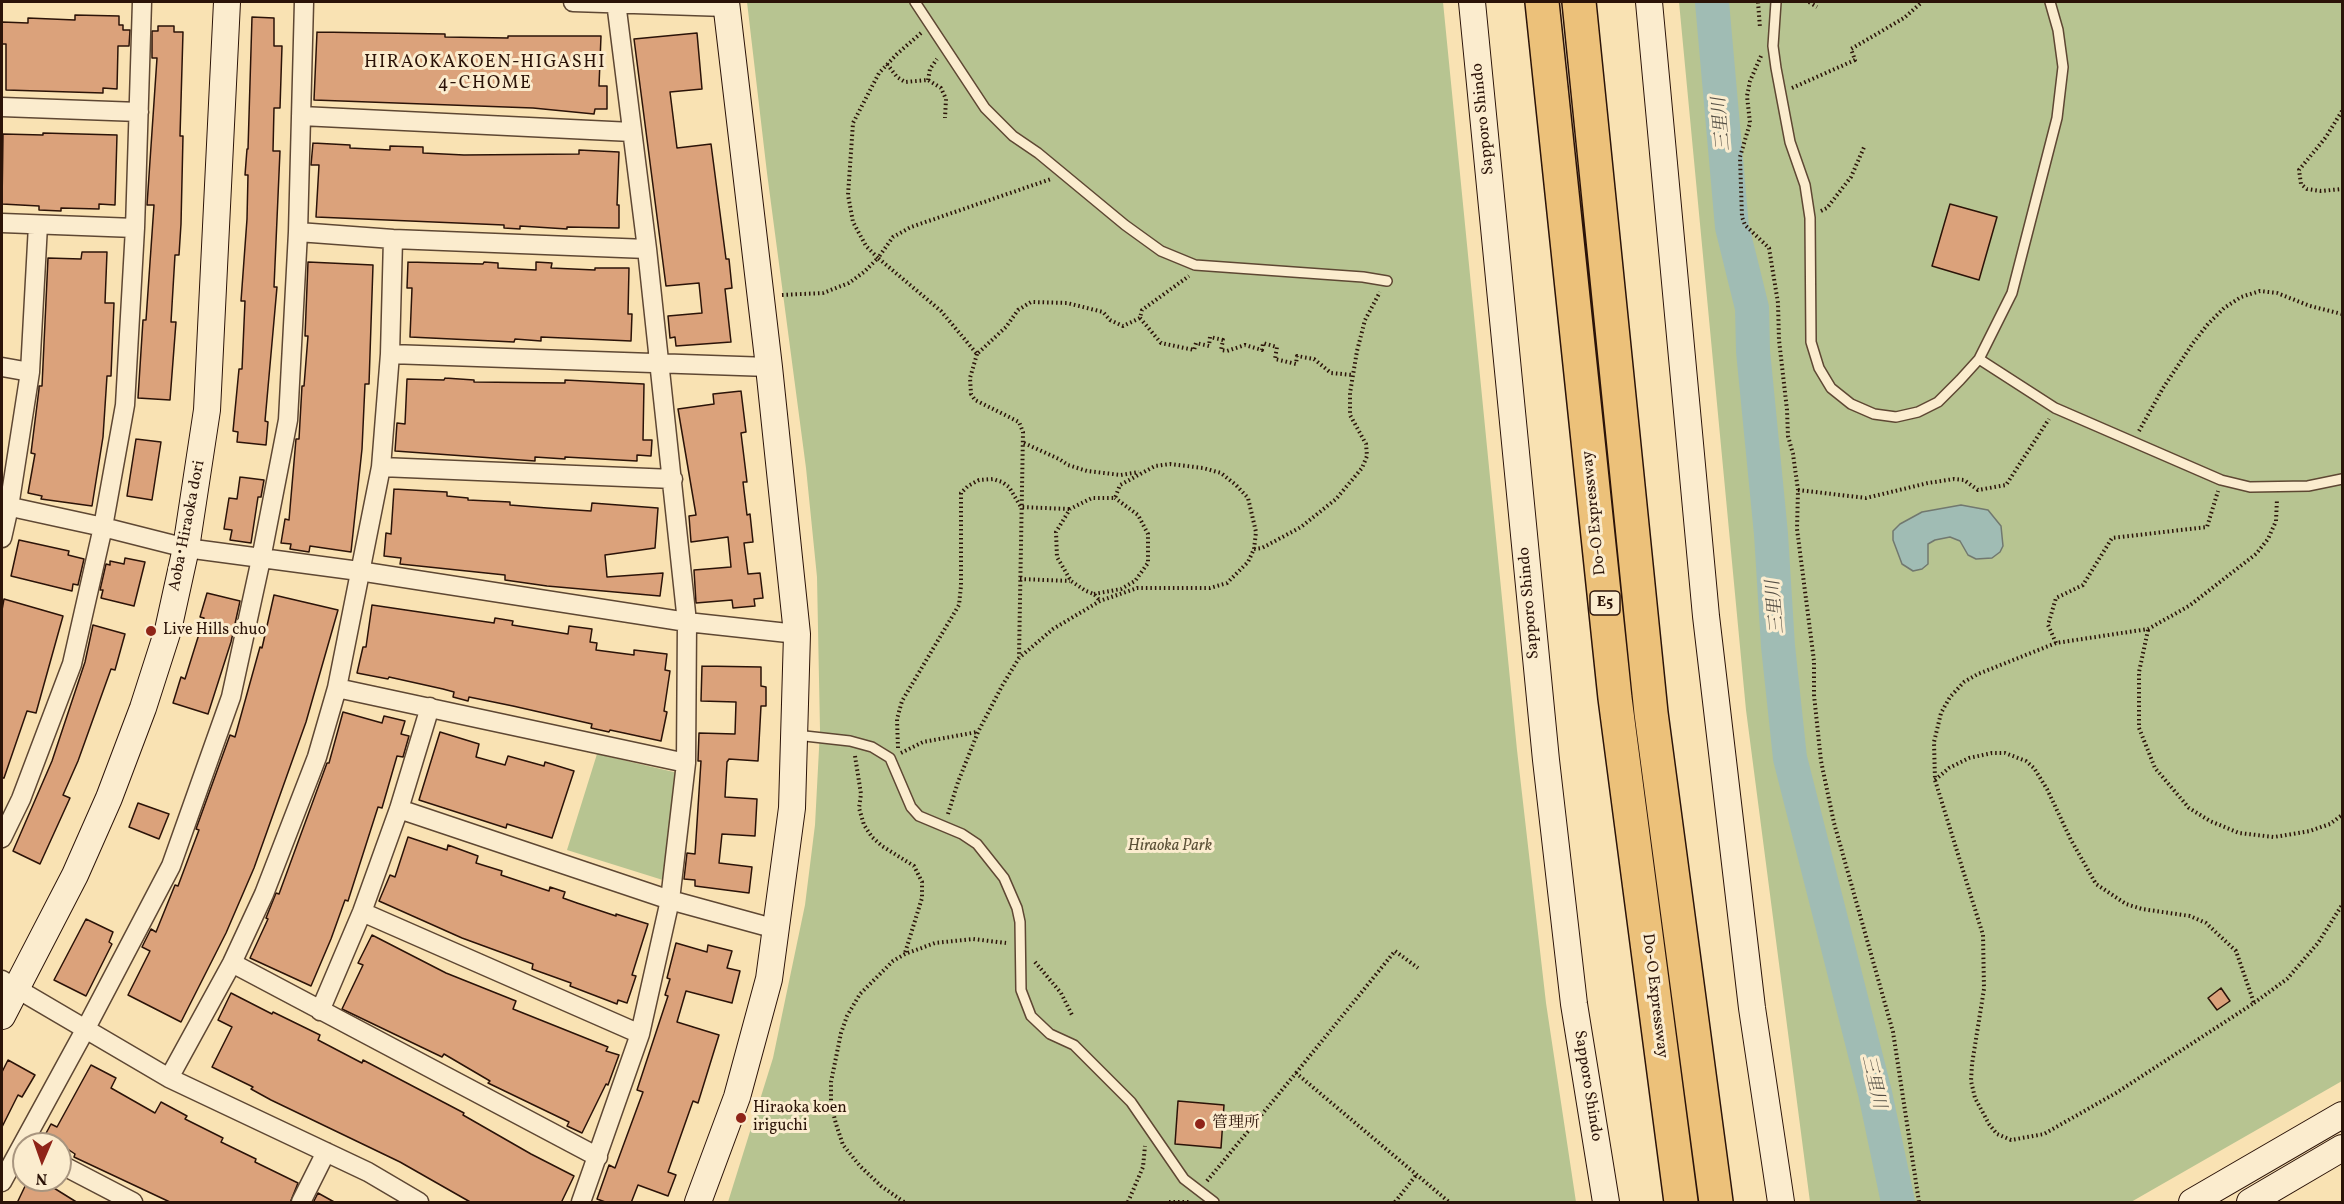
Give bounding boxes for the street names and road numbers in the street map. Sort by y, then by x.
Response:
street label: Sapporo Shindo [1469,62,1499,176]
street label: Do-O Expressway [1579,450,1611,576]
street label: Aoba･Hiraoka dori [166,459,210,593]
street label: Sapporo Shindo [1516,546,1544,660]
road number: E5 [1590,591,1620,615]
street label: Do-O Expressway [1637,933,1671,1059]
street label: Sapporo Shindo [1569,1029,1605,1143]

